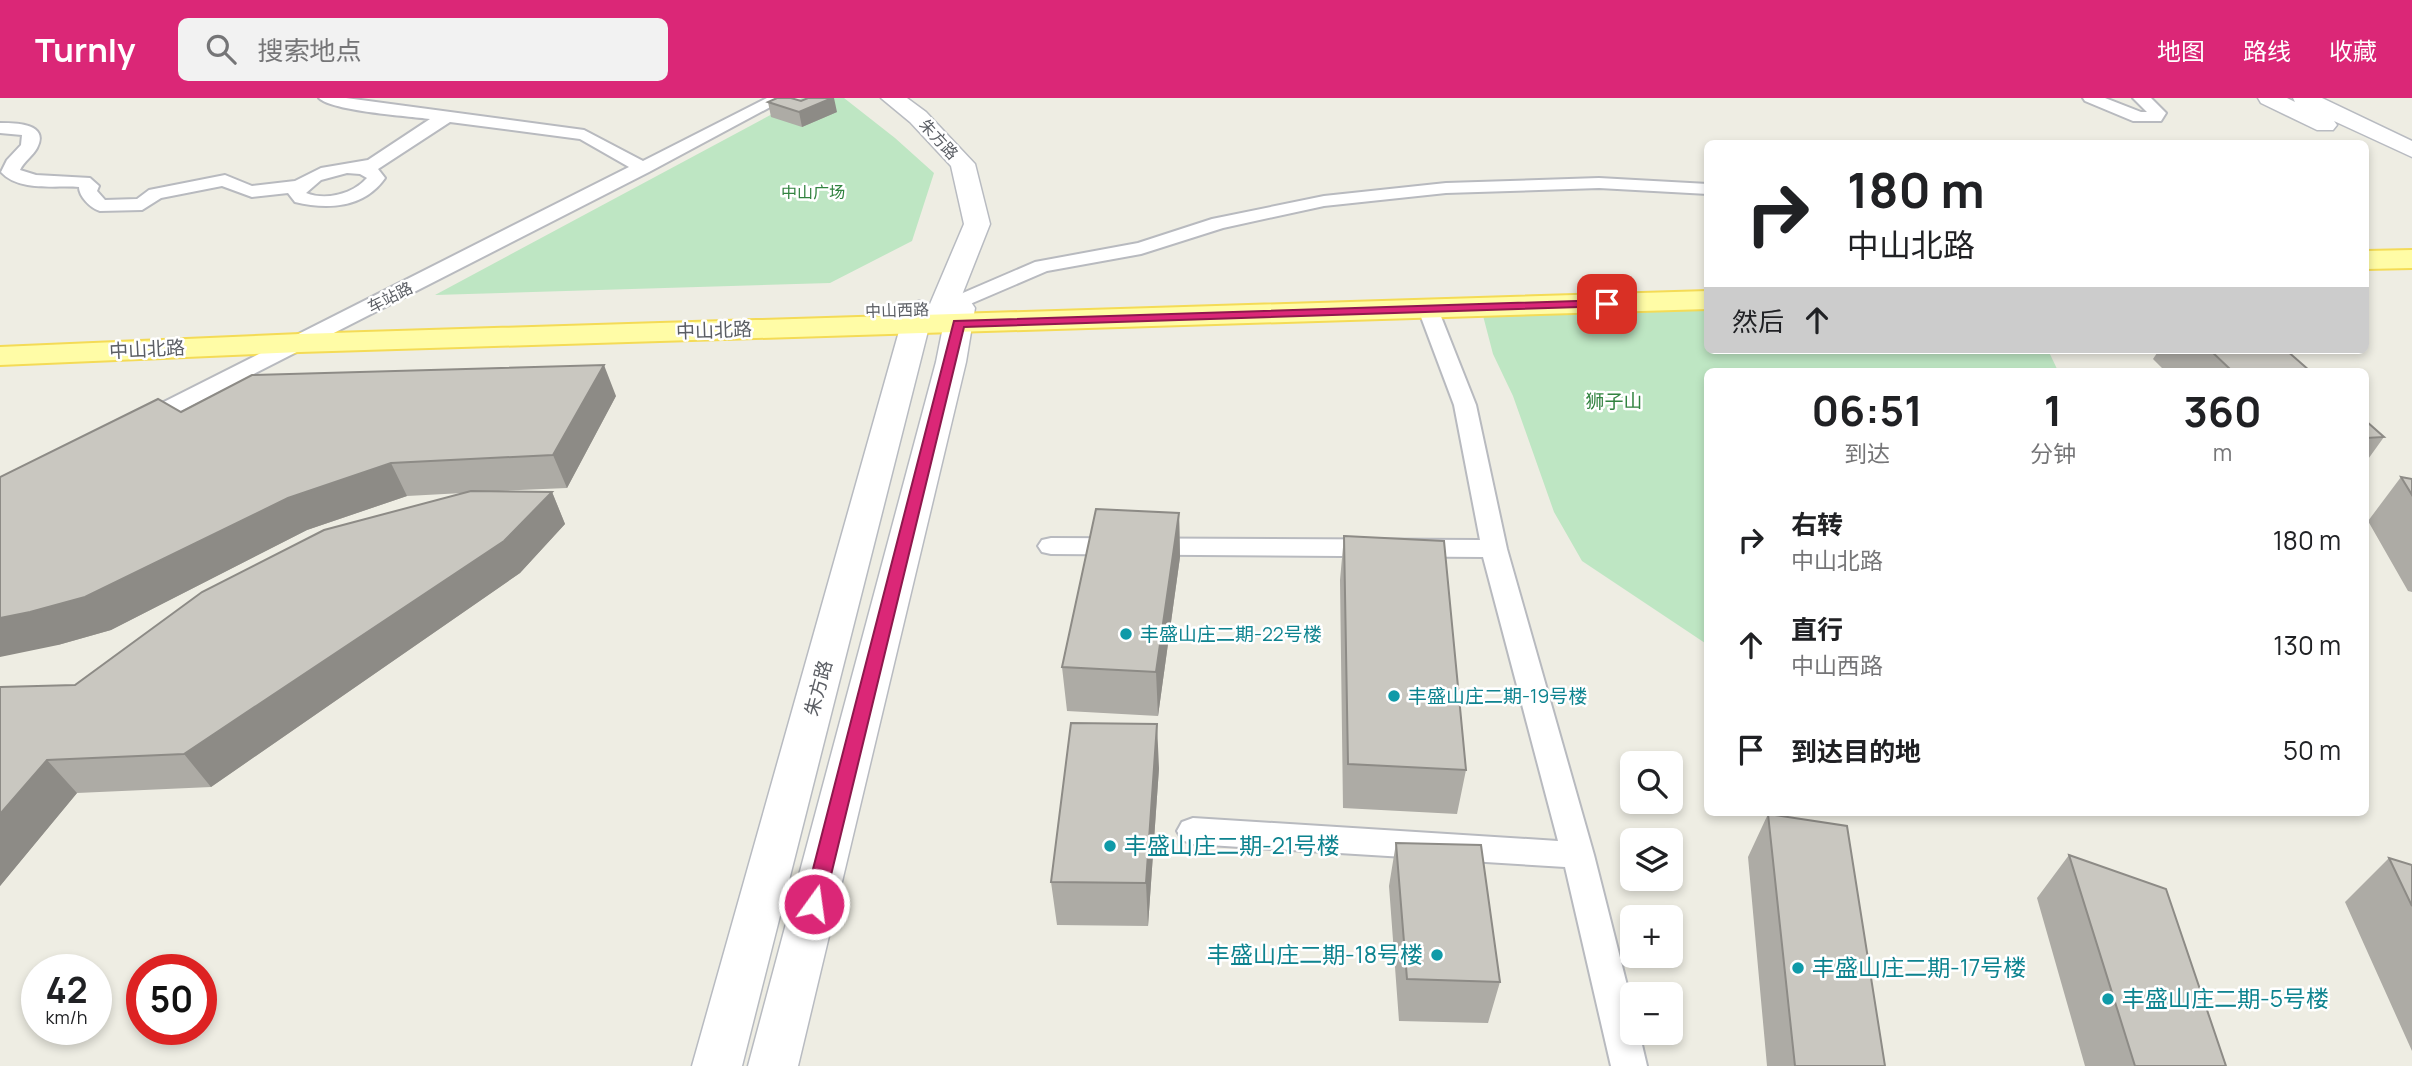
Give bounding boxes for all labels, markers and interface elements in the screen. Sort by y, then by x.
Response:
search box [178,18,668,81]
text: Turnly [35,27,136,72]
icon: search [202,30,240,68]
text: 搜索地点 [258,32,362,68]
text: 地图 [2157,34,2205,67]
text: 路线 [2243,34,2291,67]
text: 收藏 [2329,34,2377,67]
street label: 朱方路 [915,114,963,164]
text: 180 m [1847,156,1985,223]
icon: right [1732,168,1823,259]
park label: 中山广场 [781,181,845,203]
text: 中山北路 [1847,223,1975,267]
pin [1577,274,1637,334]
street label: 车站路 [364,276,416,318]
icon: arrive [1588,285,1626,323]
street label: 中山西路 [865,298,929,322]
icon: ahead [1798,301,1836,339]
text: 然后 [1732,303,1784,339]
street label: 中山北路 [676,316,752,344]
street label: 中山北路 [108,334,186,364]
text: 06:51 [1811,381,1923,439]
text: 1 [2044,381,2062,439]
text: 360 [2183,382,2262,440]
park label: 狮子山 [1585,388,1643,414]
text: m [2213,436,2232,468]
text: 到达 [1844,437,1890,469]
text: 分钟 [2030,437,2076,469]
text: 右转 [1791,506,1843,542]
icon: right [1732,521,1770,559]
text: 180 m [2273,522,2341,558]
text: 中山北路 [1791,544,1883,576]
text: 直行 [1791,611,1843,647]
place label: 丰盛山庄二期-22号楼 [1140,621,1322,647]
marker: 丰盛山庄二期-22号楼 [1118,626,1134,642]
icon: ahead [1732,626,1770,664]
text: 130 m [2273,627,2341,663]
text: 中山西路 [1791,649,1883,681]
street label: 朱方路 [798,657,838,719]
place label: 丰盛山庄二期-19号楼 [1408,683,1587,709]
marker: 丰盛山庄二期-19号楼 [1386,688,1402,704]
icon: arrive [1732,731,1770,769]
text: 50 m [2283,732,2341,768]
text: 到达目的地 [1791,733,1921,769]
map controls [1620,751,1683,1045]
button: search [1620,751,1683,814]
button: layers [1620,828,1683,891]
place label: 丰盛山庄二期-21号楼 [1124,829,1340,861]
marker: 丰盛山庄二期-21号楼 [1102,838,1118,854]
position arrow [777,867,851,941]
button: + [1620,905,1683,968]
place label: 丰盛山庄二期-18号楼 [1207,938,1423,970]
marker: 丰盛山庄二期-18号楼 [1429,947,1445,963]
place label: 丰盛山庄二期-17号楼 [1812,951,2026,983]
speed limit sign: 50 [126,954,217,1045]
marker: 丰盛山庄二期-17号楼 [1790,960,1806,976]
text: 42 [45,966,88,1014]
button: − [1620,982,1683,1045]
place label: 丰盛山庄二期-5号楼 [2122,982,2329,1014]
marker: 丰盛山庄二期-5号楼 [2100,991,2116,1007]
text: km/h [46,1005,87,1029]

